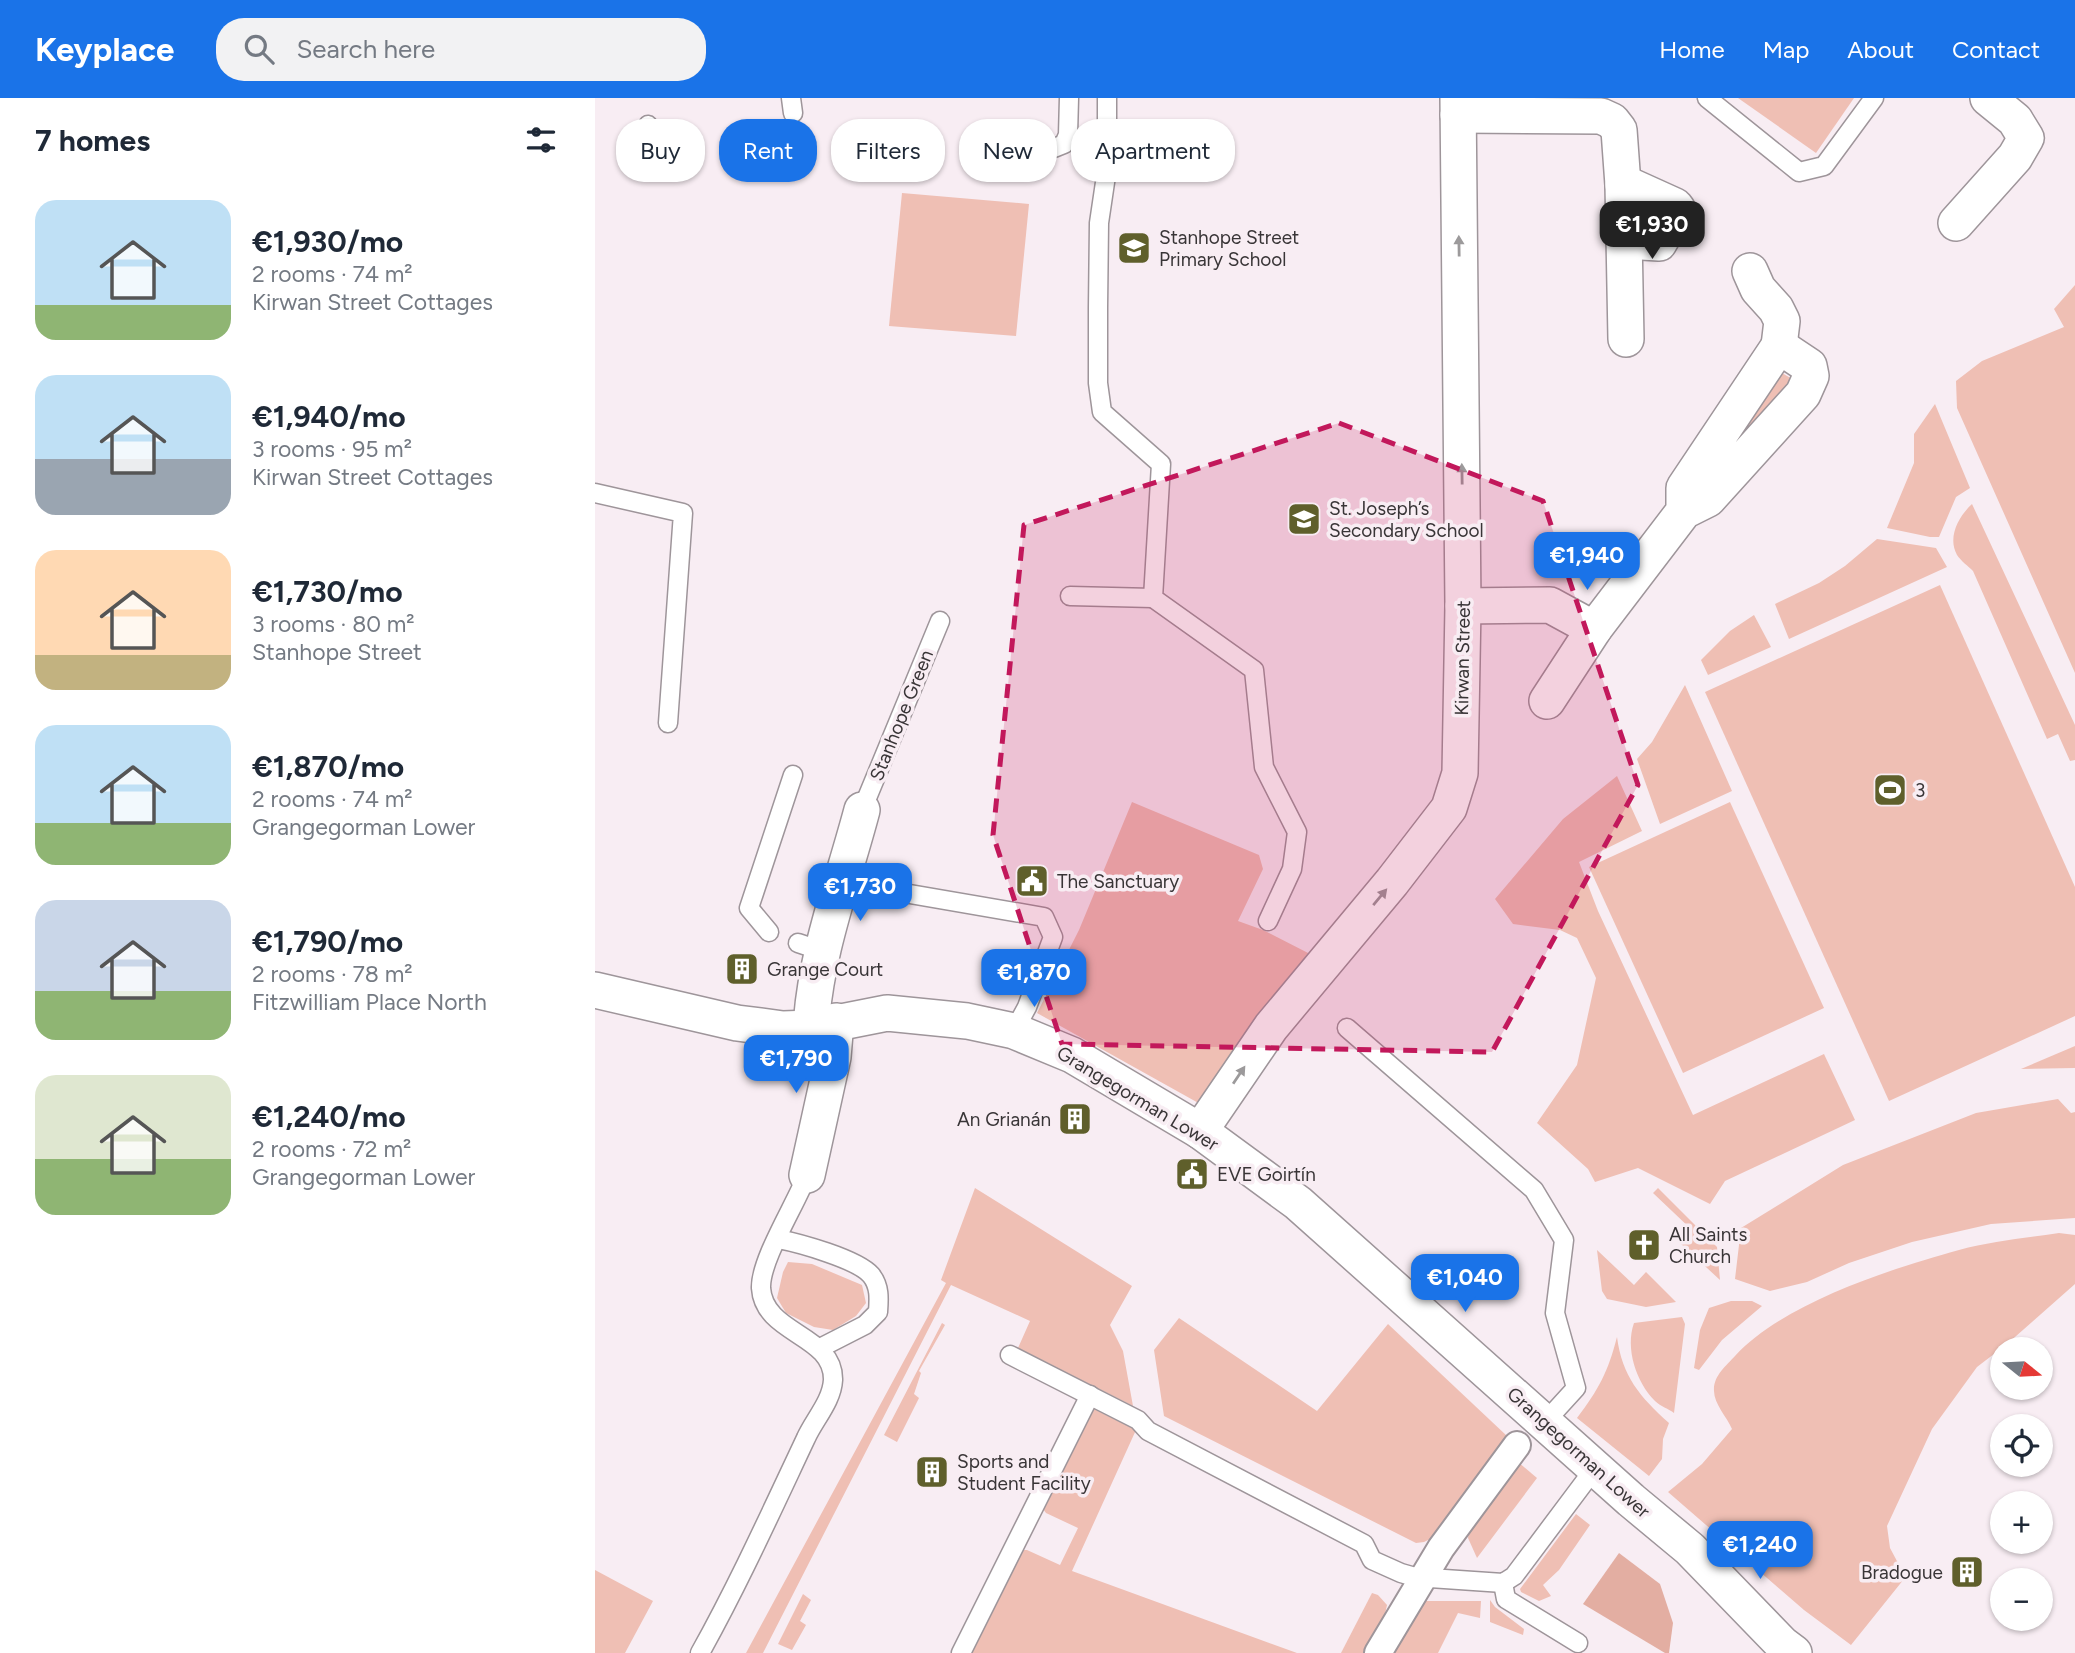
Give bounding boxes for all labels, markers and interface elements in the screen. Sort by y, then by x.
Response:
search box [216,18,706,81]
text: Keyplace [35,30,174,69]
icon: search [240,30,278,68]
text: Search here [296,33,435,65]
text: Home [1659,35,1725,64]
text: Map [1763,35,1809,64]
text: About [1847,35,1914,64]
text: Contact [1952,35,2040,64]
chip: Buy [616,119,705,182]
chip: Rent [719,119,817,182]
chip: Filters [831,119,945,182]
chip: New [959,119,1057,182]
chip: Apartment [1071,119,1235,182]
icon: filters [522,121,560,159]
text: 7 homes [35,122,150,159]
pin: €1,930 [1595,202,1709,261]
text: €1,930 [1616,210,1688,238]
text: €1,930/mo [252,223,403,260]
place label: Stanhope Street Primary School [1159,226,1299,271]
icon: home [91,228,175,312]
school or university icon: Stanhope Street Primary School [1115,229,1153,267]
one-way arrow [1454,235,1465,257]
text: 2 rooms · 74 m² [252,260,413,288]
text: Kirwan Street Cottages [252,288,493,316]
text: €1,940/mo [252,398,406,435]
icon: home [91,403,175,487]
text: 3 rooms · 95 m² [252,435,412,463]
text: Kirwan Street Cottages [252,463,493,491]
one-way arrow [1456,463,1468,485]
place label: St. Joseph’s Secondary School [1329,497,1484,542]
school or university icon: St. Joseph’s Secondary School [1285,500,1323,538]
pin: €1,940 [1530,532,1644,592]
text: €1,940 [1550,541,1624,569]
text: €1,730/mo [252,573,403,610]
icon: home [91,578,175,662]
street label: Kirwan Street [1450,600,1475,716]
text: 3 rooms · 80 m² [252,610,415,638]
text: Stanhope Street [252,638,422,666]
street label: Stanhope Green [865,646,938,784]
text: €1,870/mo [252,748,404,785]
icon: home [91,753,175,837]
sports icon: 3 [1871,771,1909,809]
place label: 3 [1915,779,1925,802]
text: 2 rooms · 74 m² [252,785,413,813]
text: Grangegorman Lower [252,813,475,841]
public building icon: The Sanctuary [1013,862,1051,900]
pin: €1,730 [803,864,917,923]
place label: The Sanctuary [1057,870,1179,893]
text: €1,730 [824,872,896,900]
one-way arrow [1372,888,1387,905]
text: €1,790/mo [252,923,403,960]
icon: home [91,928,175,1012]
building icon: Grange Court [723,950,761,988]
pin: €1,870 [977,950,1091,1009]
place label: Grange Court [767,958,883,981]
text: €1,870 [997,958,1071,986]
text: 2 rooms · 78 m² [252,960,413,988]
text: Fitzwilliam Place North [252,988,487,1016]
pin: €1,790 [739,1035,853,1095]
street label: Grangegorman Lower [1053,1041,1223,1156]
text: €1,790 [760,1044,832,1072]
one-way arrow [1232,1065,1245,1084]
text: €1,240/mo [252,1098,406,1135]
building icon: An Grianán [1056,1100,1094,1138]
icon: home [91,1103,175,1187]
place label: An Grianán [957,1108,1051,1131]
text: 2 rooms · 72 m² [252,1135,411,1163]
public building icon: EVE Goirtín [1173,1155,1211,1193]
text: Grangegorman Lower [252,1163,475,1191]
place label: EVE Goirtín [1217,1163,1316,1186]
place label: All Saints Church [1669,1223,1747,1268]
church icon: All Saints Church [1625,1226,1663,1264]
pin: €1,040 [1408,1254,1522,1314]
text: €1,040 [1427,1263,1503,1291]
north arrow [1990,1337,2053,1400]
map controls [1990,1337,2053,1631]
street label: Grangegorman Lower [1502,1382,1655,1523]
button: locate [1990,1414,2053,1477]
place label: Sports and Student Facility [957,1450,1091,1495]
building icon: Sports and Student Facility [913,1453,951,1491]
button: + [1990,1491,2053,1554]
pin: €1,240 [1703,1522,1817,1581]
text: €1,240 [1723,1530,1797,1558]
building icon: Bradogue [1948,1553,1986,1591]
place label: Bradogue [1861,1561,1943,1584]
button: − [1990,1568,2053,1631]

